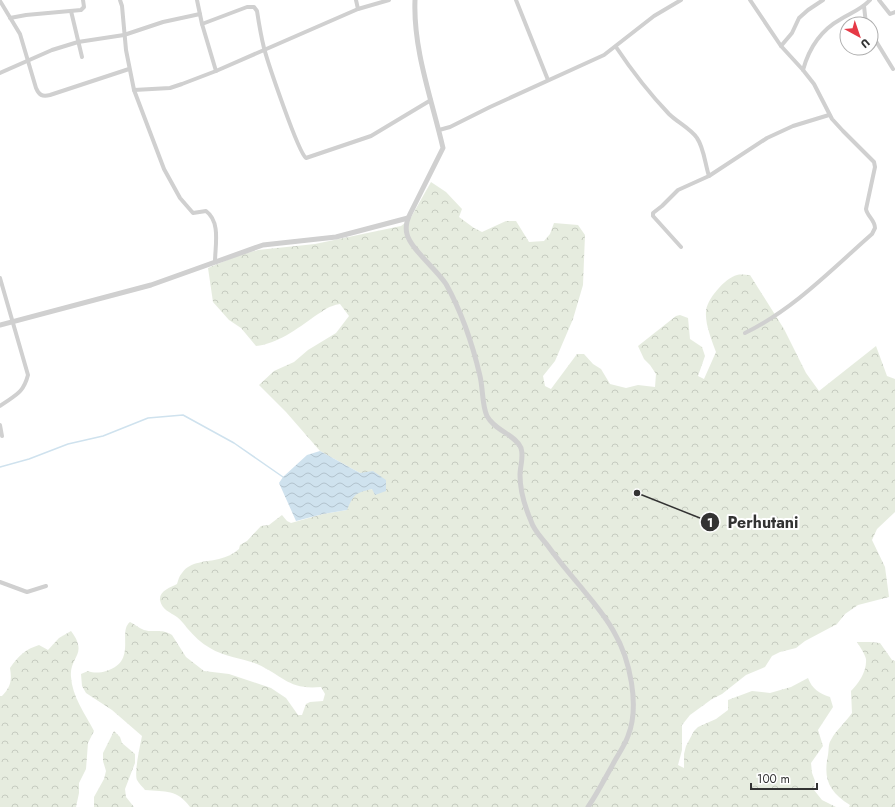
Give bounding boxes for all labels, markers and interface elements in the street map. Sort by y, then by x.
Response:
north arrow [839,16,879,56]
text: U [857,35,874,52]
callout: Perhutani [700,508,807,536]
text: Perhutani [728,511,798,534]
text: 1 [707,514,713,532]
scale bar [751,765,817,791]
text: 100 m [757,770,790,788]

